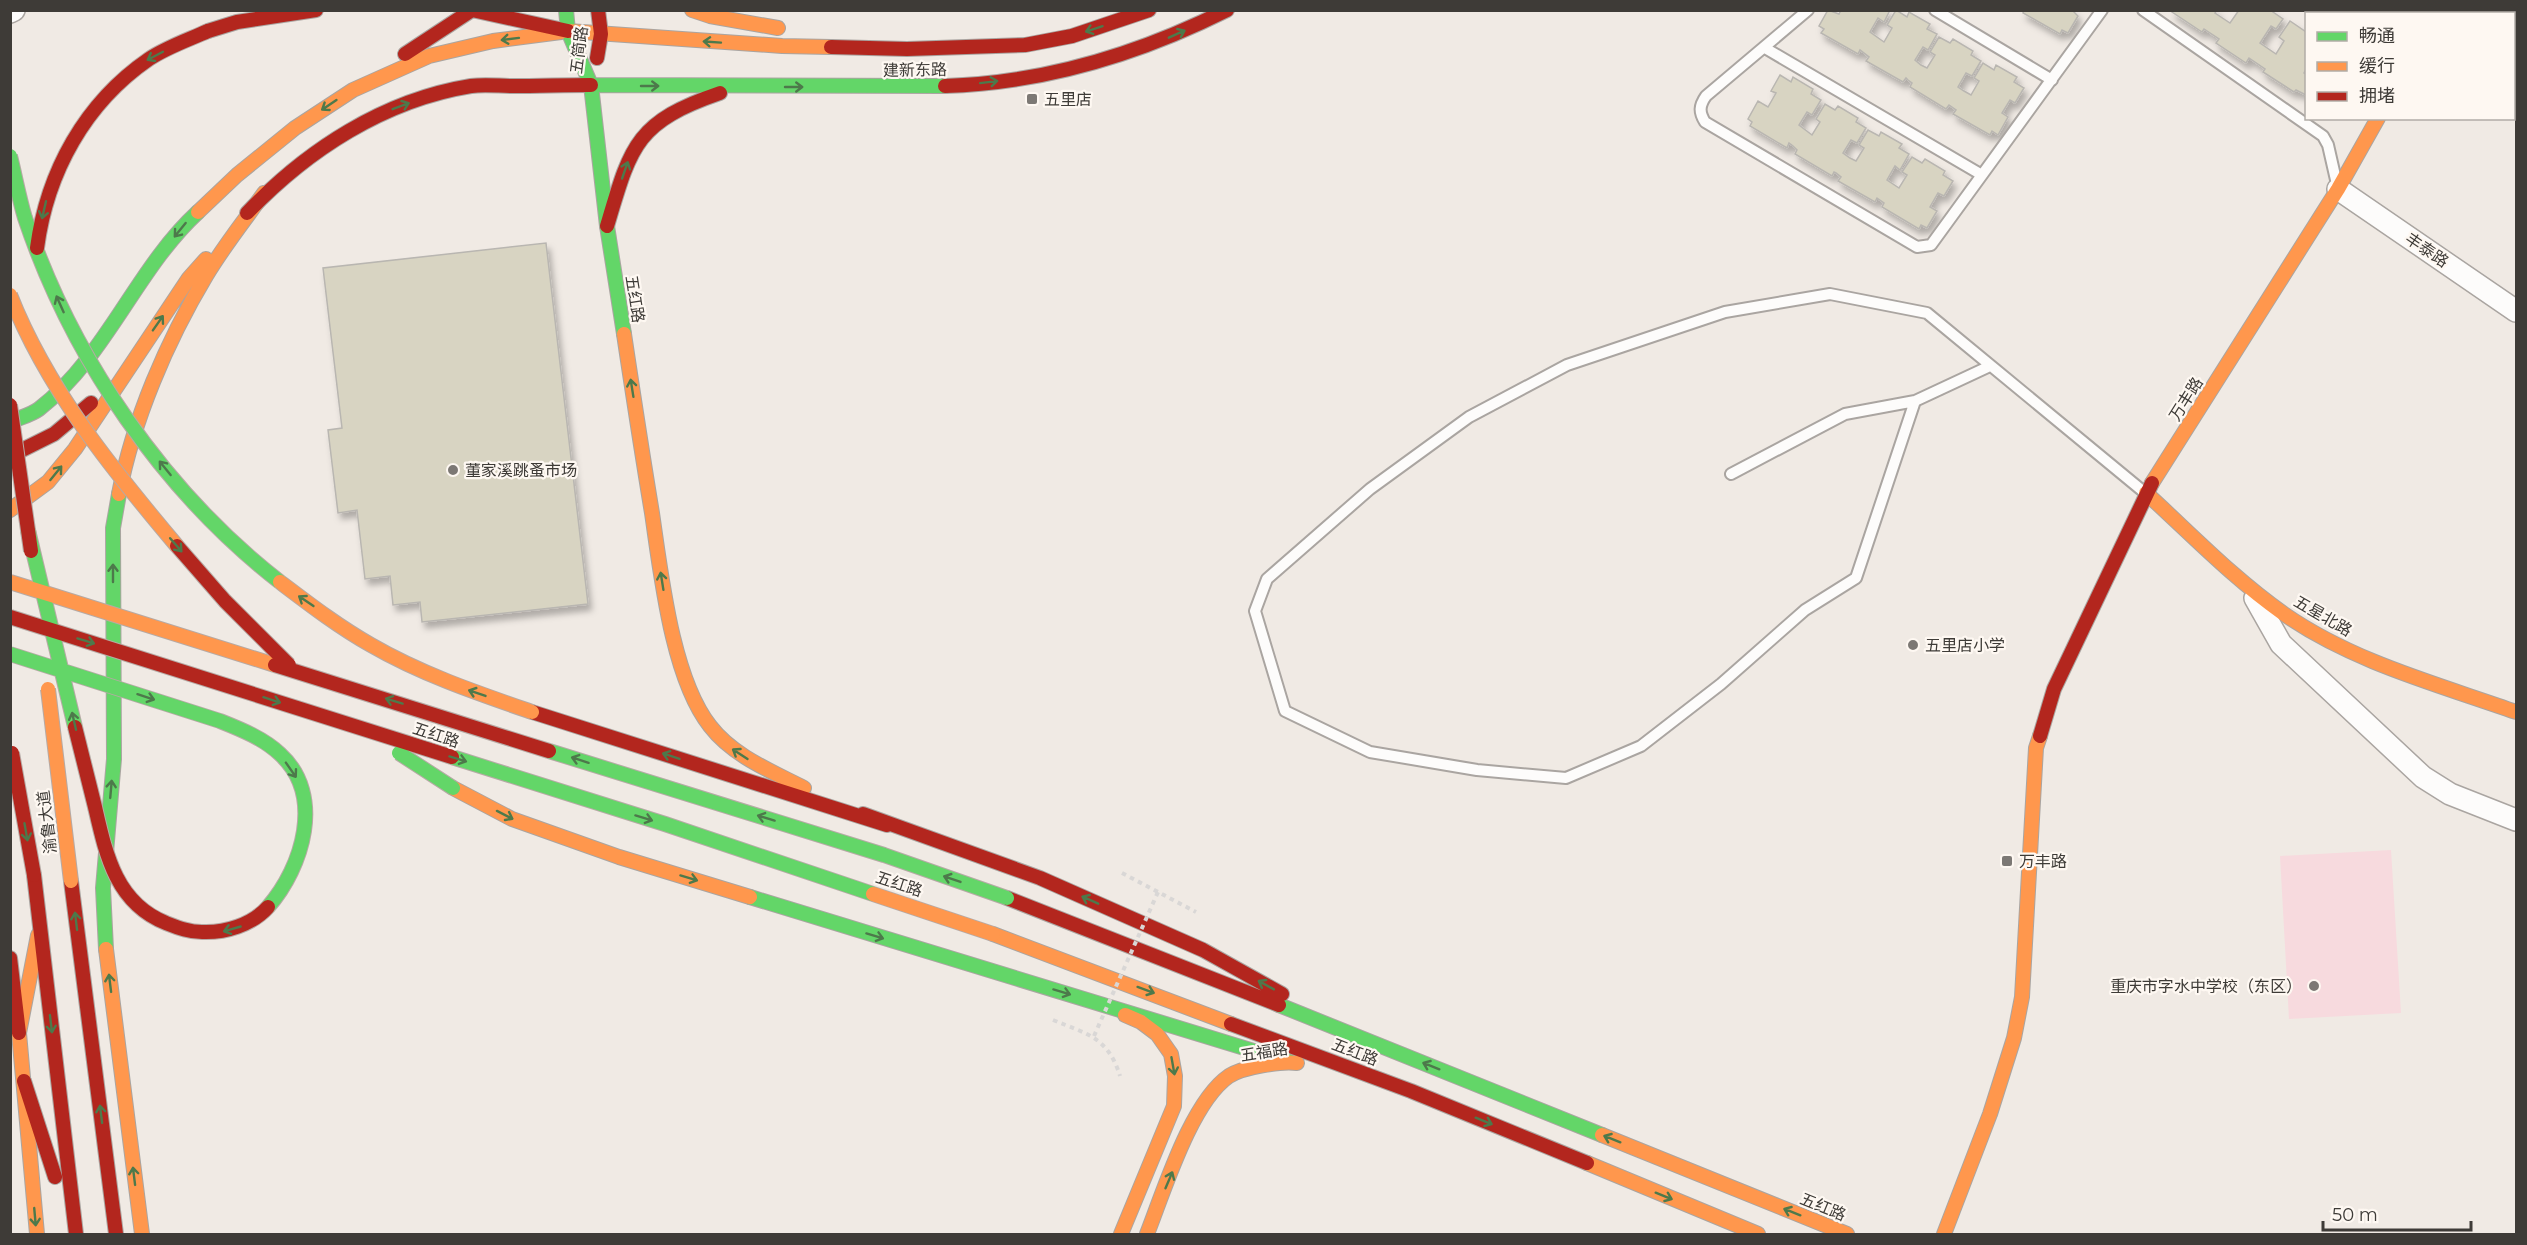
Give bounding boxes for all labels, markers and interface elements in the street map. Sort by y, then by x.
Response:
legend [2305,12,2515,120]
one-way arrow [1085,24,1104,35]
street label: 五简路 [567,25,591,75]
text: 畅通 [2359,25,2395,47]
one-way arrow [1168,28,1186,40]
one-way arrow [501,33,521,44]
one-way arrow [702,36,722,47]
one-way arrow [147,51,165,63]
text: 缓行 [2359,55,2395,77]
street label: 建新东路 [883,60,947,80]
one-way arrow [979,77,998,88]
one-way arrow [639,80,659,92]
one-way arrow [784,81,804,92]
text: 拥堵 [2359,85,2395,107]
place label: 五里店 [1044,90,1092,109]
marker: 五里店 [1025,92,1039,106]
one-way arrow [321,100,338,112]
one-way arrow [392,100,410,111]
one-way arrow [621,161,632,180]
one-way arrow [37,200,49,219]
one-way arrow [174,222,187,238]
street label: 丰泰路 [2402,229,2452,271]
street label: 五红路 [622,274,648,324]
one-way arrow [53,296,65,314]
one-way arrow [152,315,164,332]
street label: 万丰路 [2165,374,2207,424]
one-way arrow [627,379,638,399]
one-way arrow [158,460,171,476]
place label: 董家溪跳蚤市场 [465,461,577,480]
marker: 董家溪跳蚤市场 [446,463,460,477]
one-way arrow [49,465,62,481]
one-way arrow [169,537,183,552]
one-way arrow [107,563,119,583]
one-way arrow [656,572,667,592]
street label: 五星北路 [2291,592,2355,640]
one-way arrow [298,595,315,607]
one-way arrow [76,636,95,647]
place label: 五里店小学 [1925,636,2005,655]
marker: 五里店小学 [1906,638,1920,652]
one-way arrow [468,686,487,697]
one-way arrow [136,693,155,704]
one-way arrow [262,695,281,706]
one-way arrow [385,695,404,706]
one-way arrow [67,712,79,731]
street label: 五红路 [410,719,462,751]
one-way arrow [732,747,749,759]
one-way arrow [662,750,681,761]
one-way arrow [571,754,590,765]
one-way arrow [448,755,467,766]
one-way arrow [285,761,297,777]
one-way arrow [106,779,117,799]
street label: 渝鲁大道 [34,789,60,855]
one-way arrow [495,810,513,821]
one-way arrow [757,812,776,823]
one-way arrow [634,813,653,824]
one-way arrow [21,821,32,841]
place label: 万丰路 [2019,852,2067,871]
marker: 万丰路 [2000,854,2014,868]
street label: 五红路 [873,868,925,900]
one-way arrow [943,872,962,883]
one-way arrow [679,873,698,884]
one-way arrow [1082,894,1100,906]
one-way arrow [70,911,81,931]
one-way arrow [223,923,242,935]
one-way arrow [865,931,884,942]
one-way arrow [104,974,115,993]
place label: 重庆市字水中学校（东区） [2110,977,2302,996]
one-way arrow [1258,979,1275,991]
marker: 重庆市字水中学校（东区） [2307,979,2321,993]
one-way arrow [1136,986,1155,997]
one-way arrow [1052,987,1071,998]
one-way arrow [46,1014,57,1033]
street label: 五红路 [1329,1035,1381,1069]
street label: 五福路 [1239,1039,1289,1065]
one-way arrow [1168,1055,1179,1075]
one-way arrow [1422,1060,1441,1071]
one-way arrow [95,1105,106,1124]
one-way arrow [1474,1116,1493,1127]
one-way arrow [1603,1133,1621,1144]
one-way arrow [129,1167,140,1187]
one-way arrow [1164,1172,1175,1190]
street label: 五红路 [1797,1189,1849,1225]
one-way arrow [1655,1191,1673,1202]
scale bar [2323,1194,2472,1232]
text: 50 m [2332,1204,2378,1226]
one-way arrow [30,1206,41,1226]
one-way arrow [1784,1206,1802,1217]

